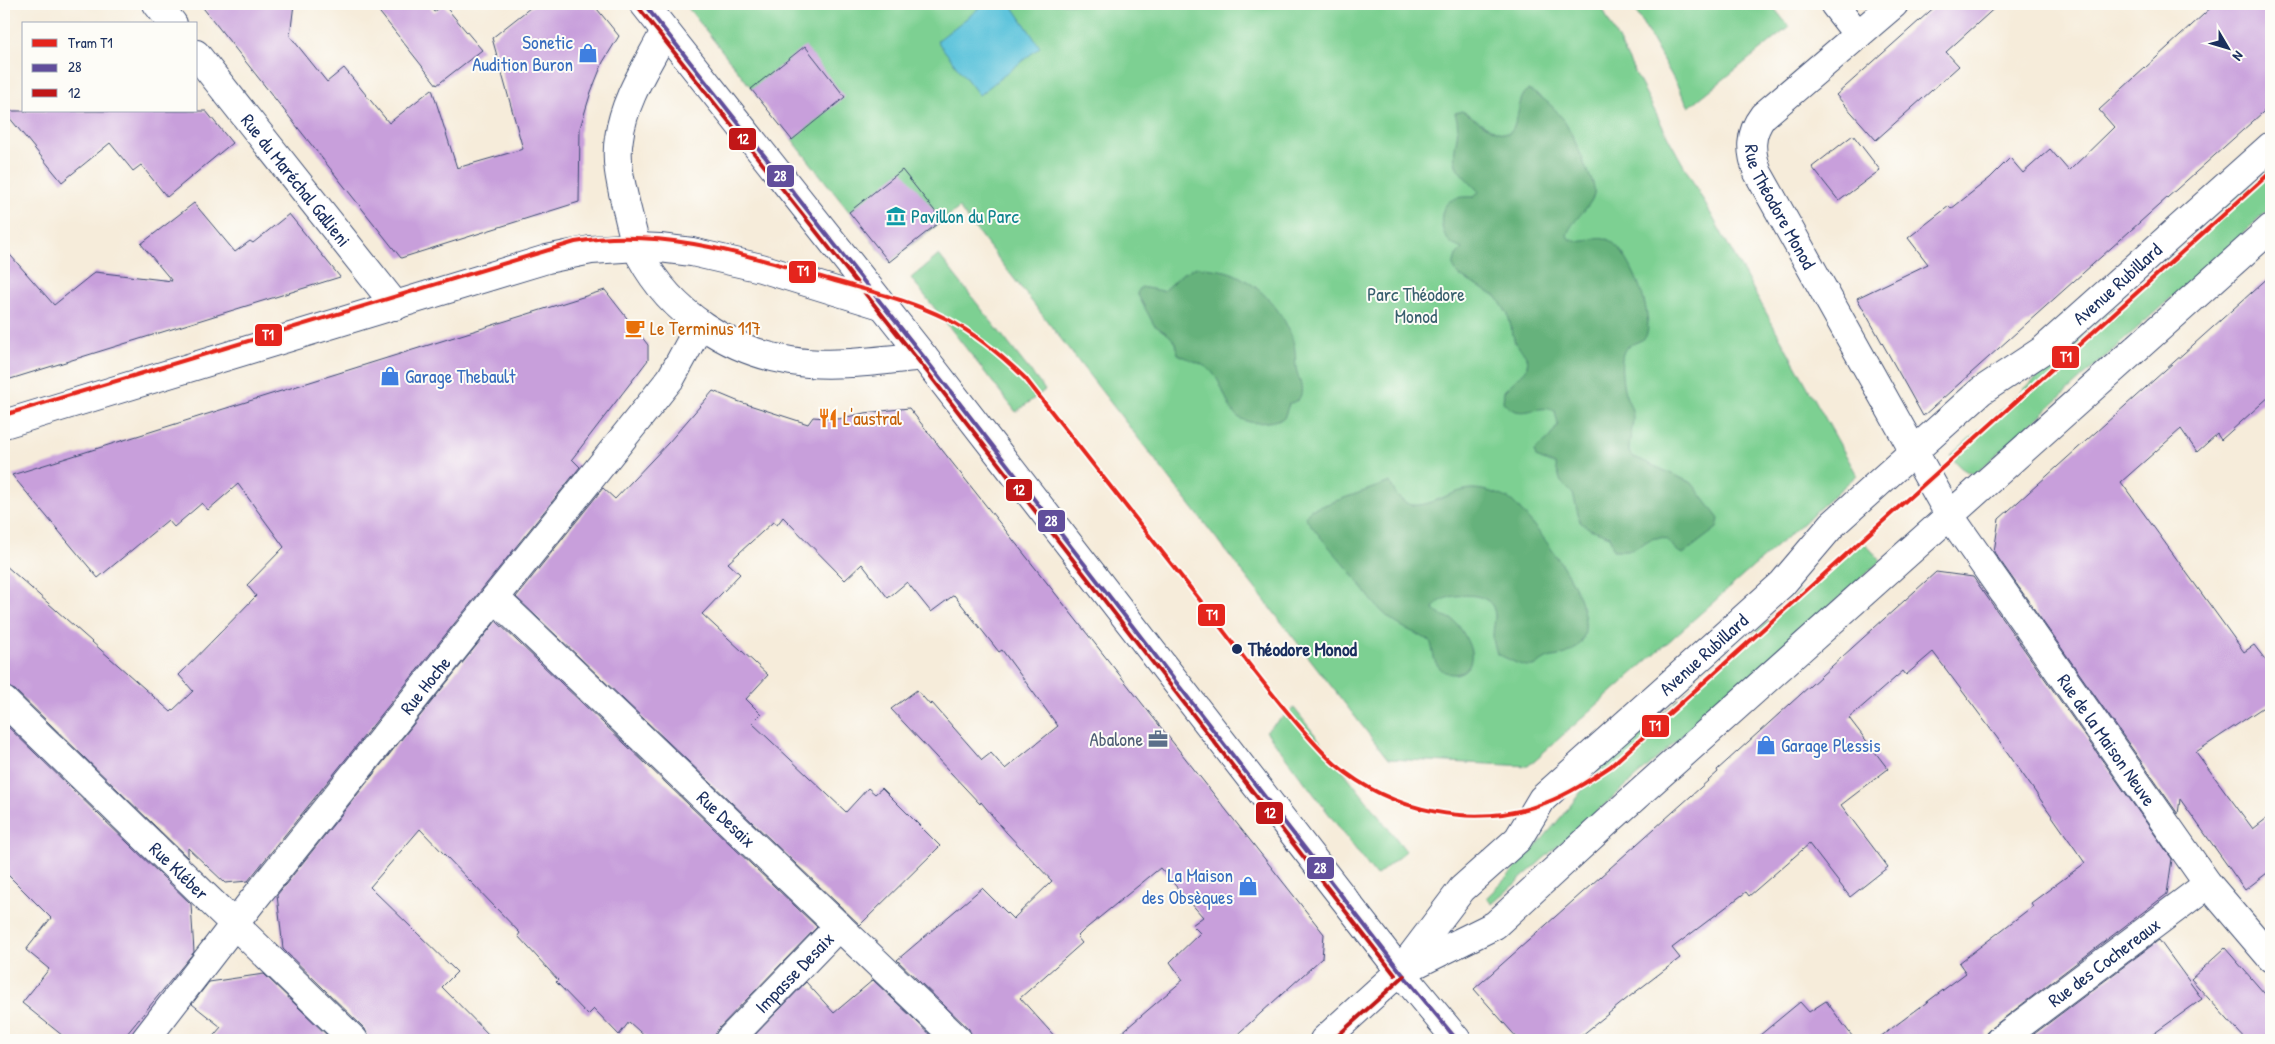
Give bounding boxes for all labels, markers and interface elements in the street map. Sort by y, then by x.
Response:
legend [22,22,198,112]
north arrow [2202,22,2252,72]
place label: Sonetic Audition Buron [472,29,574,77]
text: Tram T1 [68,32,113,53]
shop icon: Sonetic Audition Buron [577,42,599,64]
text: N [2229,48,2248,66]
text: 28 [68,56,82,77]
text: 12 [68,82,80,103]
street label: Rue du Maréchal Gallieni [235,108,357,252]
line badge: 12 [728,127,757,151]
text: 12 [737,129,749,148]
street label: Rue Théodore Monod [1739,144,1822,274]
line badge: 28 [766,164,795,188]
text: 28 [774,166,786,185]
place label: Pavillon du Parc [911,203,1020,229]
museum icon: Pavillon du Parc [885,205,907,227]
street label: Avenue Rubillard [2067,236,2168,330]
line badge: T1 [788,260,817,284]
text: T1 [796,261,809,280]
park label: Parc Théodore Monod [1367,281,1465,329]
place label: Le Terminus 117 [650,315,761,341]
cafe icon: Le Terminus 117 [624,317,646,339]
line badge: T1 [254,323,283,347]
text: T1 [261,325,274,344]
line badge: T1 [2051,345,2080,369]
text: T1 [2059,347,2072,366]
place label: Garage Thebault [405,363,516,389]
shop icon: Garage Thebault [379,365,401,387]
place label: L'austral [843,405,903,431]
restaurant icon: L'austral [817,407,839,429]
line badge: 12 [1005,478,1033,502]
text: 12 [1013,480,1025,499]
line badge: 28 [1037,509,1066,533]
text: 28 [1045,511,1057,530]
line badge: T1 [1197,603,1226,627]
text: T1 [1205,605,1218,624]
street label: Avenue Rubillard [1653,607,1754,701]
place label: Théodore Monod [1247,636,1358,662]
marker: Théodore Monod [1230,642,1244,656]
street label: Rue Hoche [394,650,457,720]
street label: Rue de la Maison Neuve [2052,669,2163,811]
line badge: T1 [1641,714,1670,738]
text: T1 [1648,716,1661,735]
place label: Abalone [1090,726,1143,752]
office icon: Abalone [1147,728,1169,750]
place label: Garage Plessis [1781,732,1881,758]
shop icon: Garage Plessis [1755,734,1777,756]
street label: Rue Desaix [691,785,762,853]
line badge: 12 [1255,801,1284,825]
text: 12 [1264,803,1276,822]
street label: Rue Kléber [144,836,215,906]
line badge: 28 [1306,856,1335,880]
text: 28 [1314,858,1326,877]
place label: La Maison des Obsèques [1142,862,1233,910]
shop icon: La Maison des Obsèques [1237,875,1259,897]
street label: Rue des Cochereaux [2042,911,2166,1013]
street label: Impasse Desaix [749,926,840,1019]

